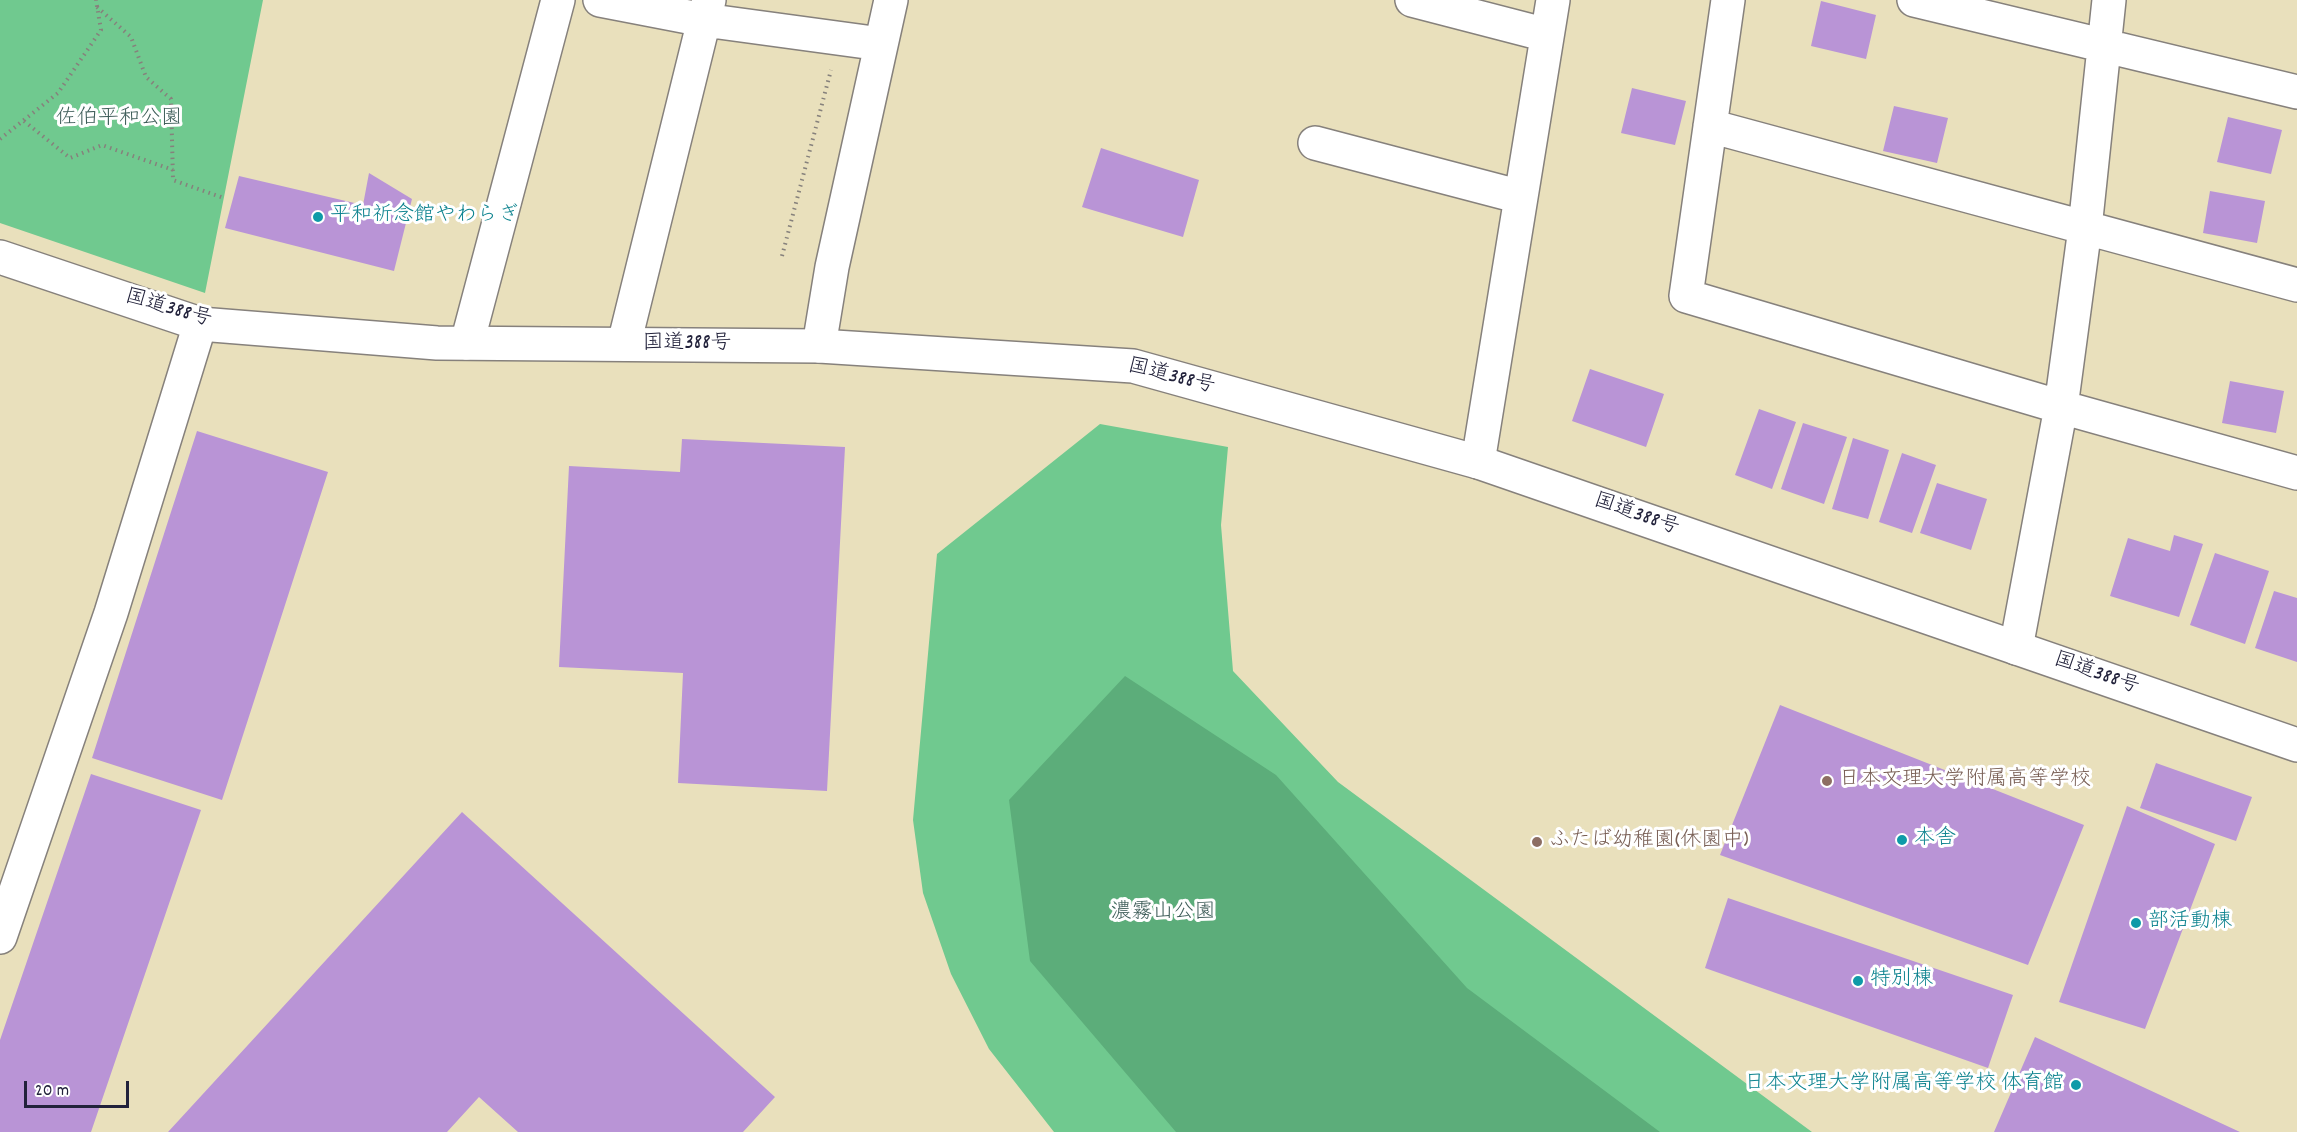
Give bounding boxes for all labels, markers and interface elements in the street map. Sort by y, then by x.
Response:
park label: 佐伯平和公園 [56,107,182,133]
place label: 平和祈念館やわらぎ [330,204,519,230]
marker: 平和祈念館やわらぎ [311,210,325,224]
street label: 国道388号 [122,286,214,334]
street label: 国道388号 [642,332,732,358]
street label: 国道388号 [1125,355,1217,401]
street label: 国道388号 [1590,490,1682,542]
street label: 国道388号 [2050,649,2142,701]
place label: 日本文理大学附属高等学校 [1839,768,2091,794]
marker: 日本文理大学附属高等学校 [1820,774,1834,788]
place label: 本舎 [1914,827,1956,853]
place label: ふたば幼稚園(休園中) [1549,829,1748,855]
marker: 本舎 [1895,833,1909,847]
marker: ふたば幼稚園(休園中) [1530,835,1544,849]
park label: 濃霧山公園 [1111,901,1215,927]
place label: 部活動棟 [2148,910,2232,936]
marker: 部活動棟 [2129,916,2143,930]
place label: 特別棟 [1870,968,1933,994]
marker: 特別棟 [1851,974,1865,988]
scale bar [27,1069,132,1107]
place label: 日本文理大学附属高等学校 体育館 [1744,1072,2064,1098]
marker: 日本文理大学附属高等学校 体育館 [2069,1078,2083,1092]
text: 20 m [35,1079,69,1104]

